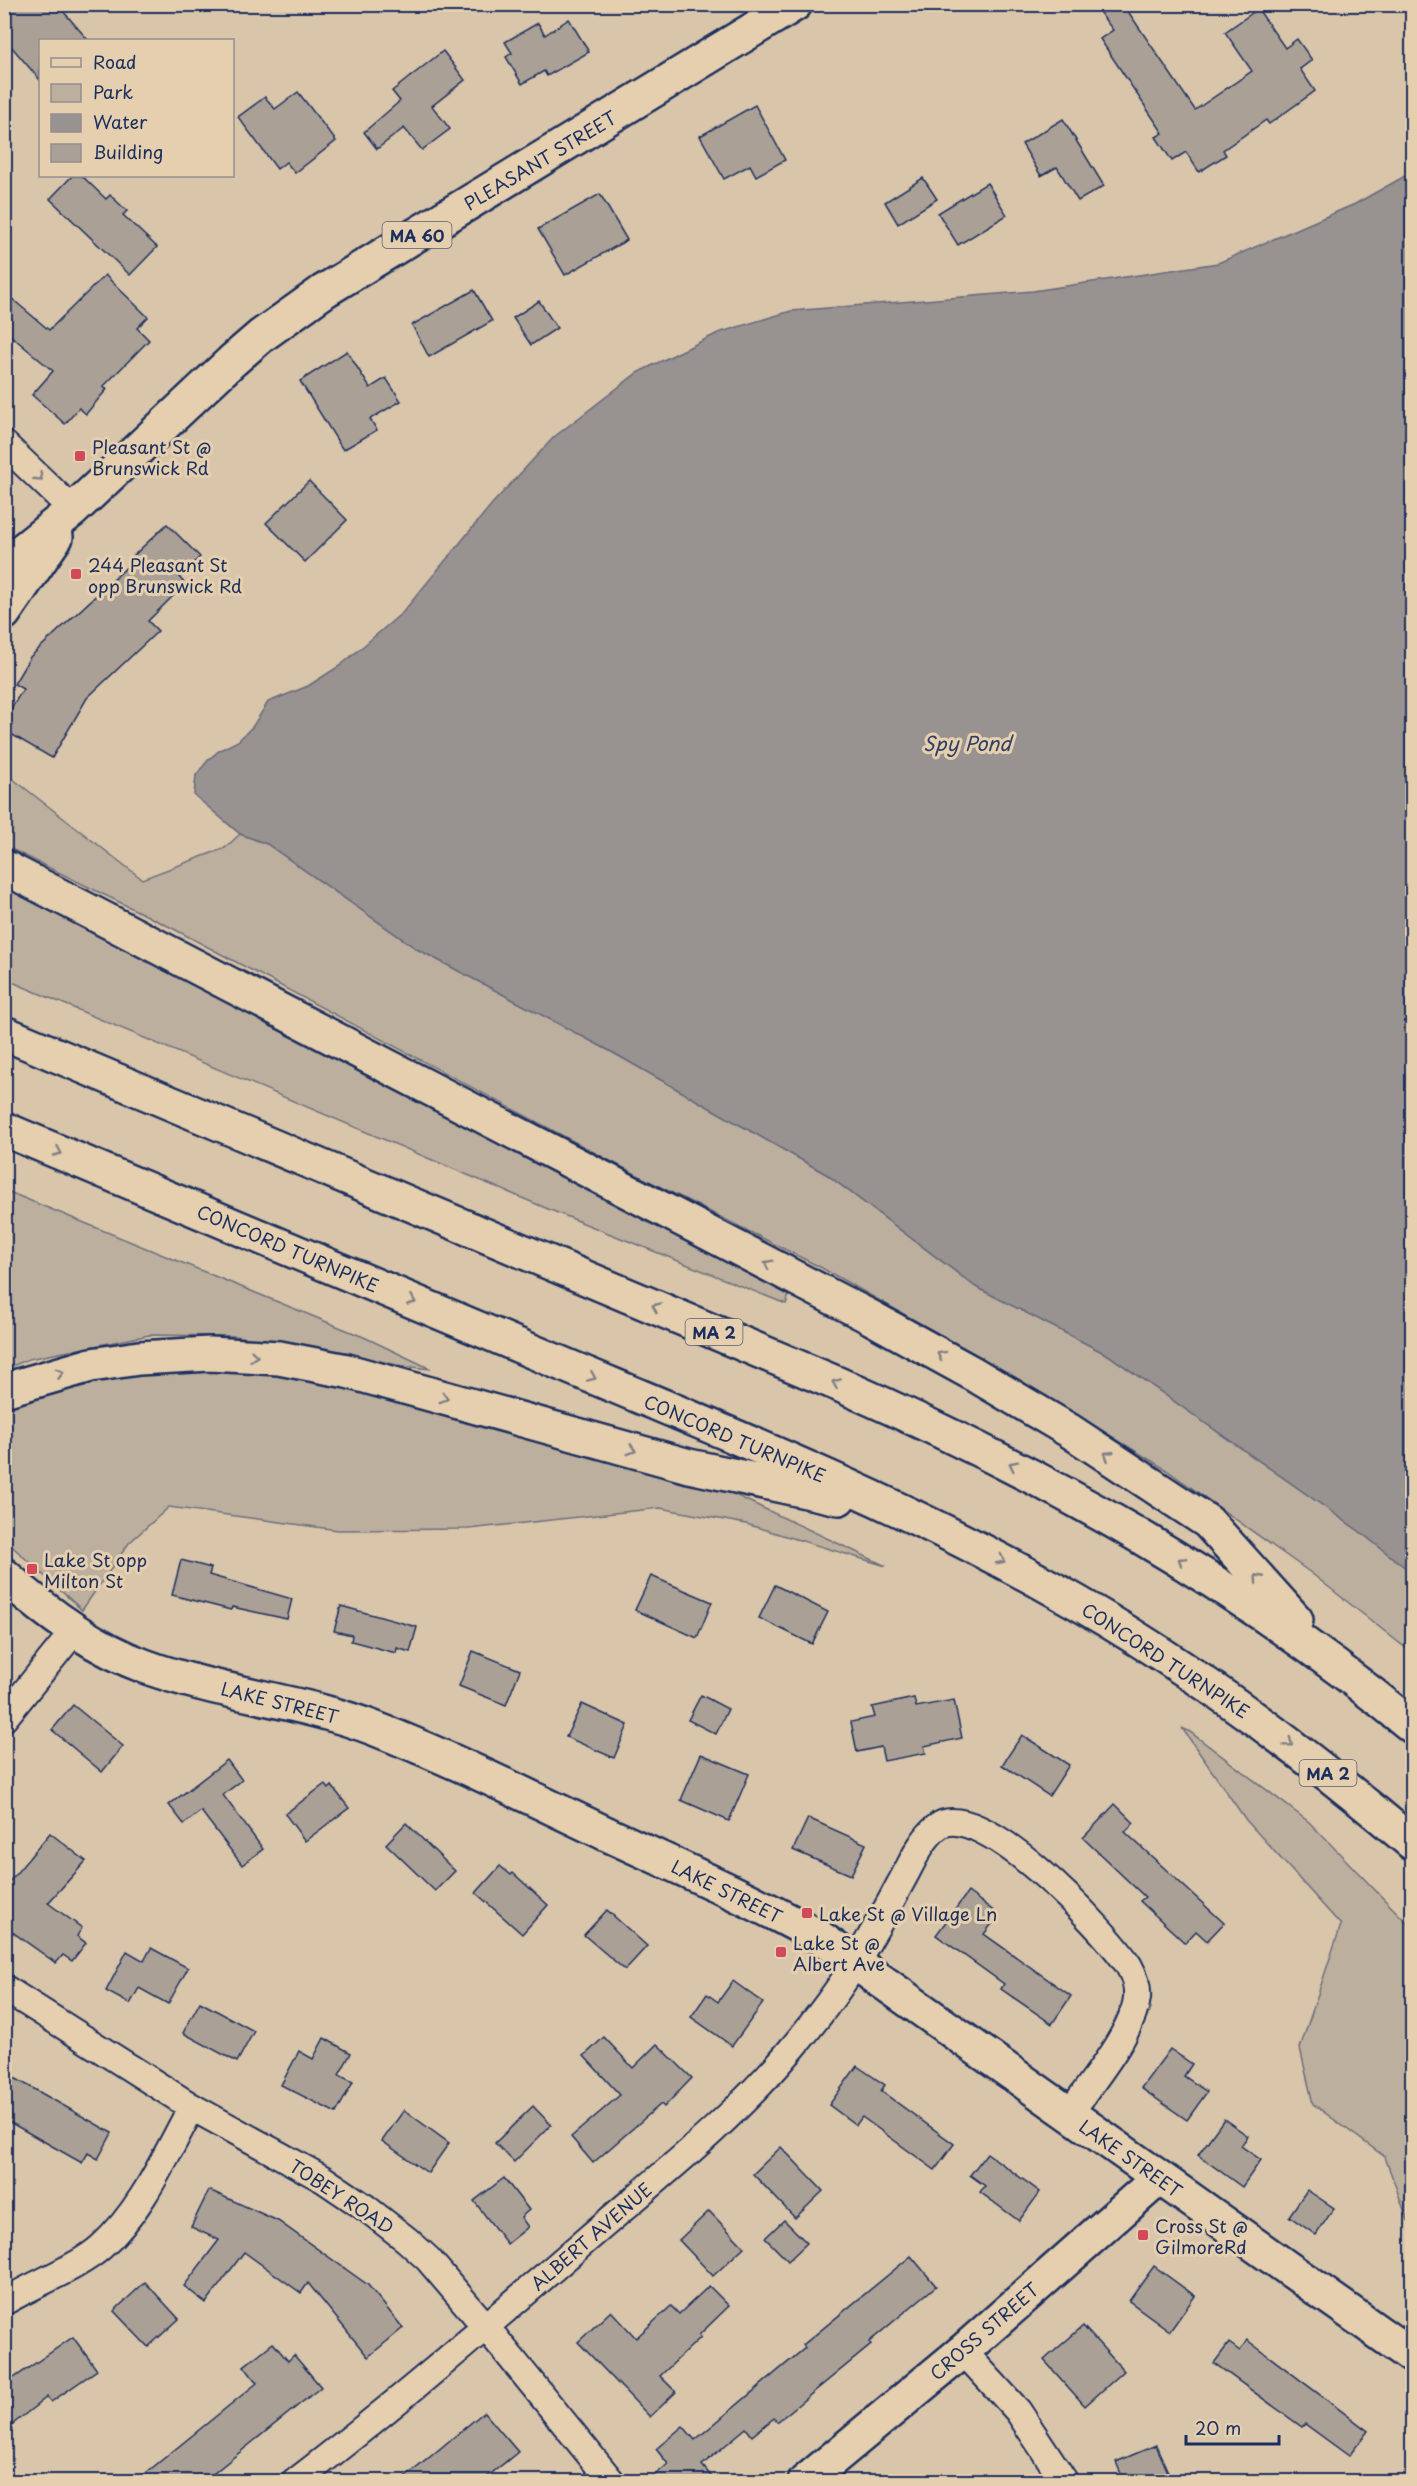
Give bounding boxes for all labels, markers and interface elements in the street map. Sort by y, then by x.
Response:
legend [39,39,234,177]
text: Road [93,48,137,75]
text: Park [93,78,133,105]
street label: PLEASANT STREET [459,103,622,216]
text: Water [93,108,148,135]
text: Building [93,138,163,165]
road number: MA 60 [382,222,452,248]
place label: Pleasant St @ Brunswick Rd [92,433,211,481]
marker: Pleasant St @ Brunswick Rd [73,449,87,463]
one-way arrow [31,470,42,481]
place label: 244 Pleasant St opp Brunswick Rd [88,551,242,599]
marker: 244 Pleasant St opp Brunswick Rd [69,567,83,581]
water label: Spy Pond [923,728,1014,758]
one-way arrow [52,1145,63,1157]
street label: CONCORD TURNPIKE [193,1197,383,1299]
one-way arrow [764,1260,775,1271]
one-way arrow [406,1294,417,1306]
one-way arrow [652,1302,663,1314]
road number: MA 2 [686,1319,742,1345]
one-way arrow [249,1349,258,1362]
one-way arrow [937,1351,947,1362]
one-way arrow [55,1367,65,1380]
one-way arrow [586,1369,597,1381]
one-way arrow [831,1378,842,1390]
street label: CONCORD TURNPIKE [640,1387,830,1489]
one-way arrow [439,1390,449,1403]
one-way arrow [626,1443,637,1455]
one-way arrow [1104,1451,1114,1463]
one-way arrow [1008,1461,1019,1472]
place label: Lake St opp Milton St [44,1546,147,1594]
one-way arrow [995,1553,1005,1564]
one-way arrow [1178,1557,1189,1568]
marker: Lake St opp Milton St [25,1562,39,1576]
one-way arrow [1254,1574,1265,1585]
street label: CONCORD TURNPIKE [1077,1596,1255,1724]
street label: LAKE STREET [218,1674,342,1730]
one-way arrow [1282,1735,1293,1746]
road number: MA 2 [1300,1760,1356,1786]
street label: LAKE STREET [667,1852,788,1930]
place label: Lake St @ Village Ln [819,1900,997,1927]
marker: Lake St @ Village Ln [800,1906,814,1920]
place label: Lake St @ Albert Ave [793,1929,885,1977]
marker: Lake St @ Albert Ave [774,1945,788,1959]
street label: LAKE STREET [1074,2112,1189,2204]
street label: TOBEY ROAD [285,2152,399,2240]
street label: ALBERT AVENUE [524,2176,658,2296]
place label: Cross St @ GilmoreRd [1155,2212,1248,2260]
marker: Cross St @ GilmoreRd [1136,2228,1150,2242]
street label: CROSS STREET [924,2275,1045,2386]
scale bar [1186,2408,1279,2446]
text: 20 m [1195,2414,1241,2441]

